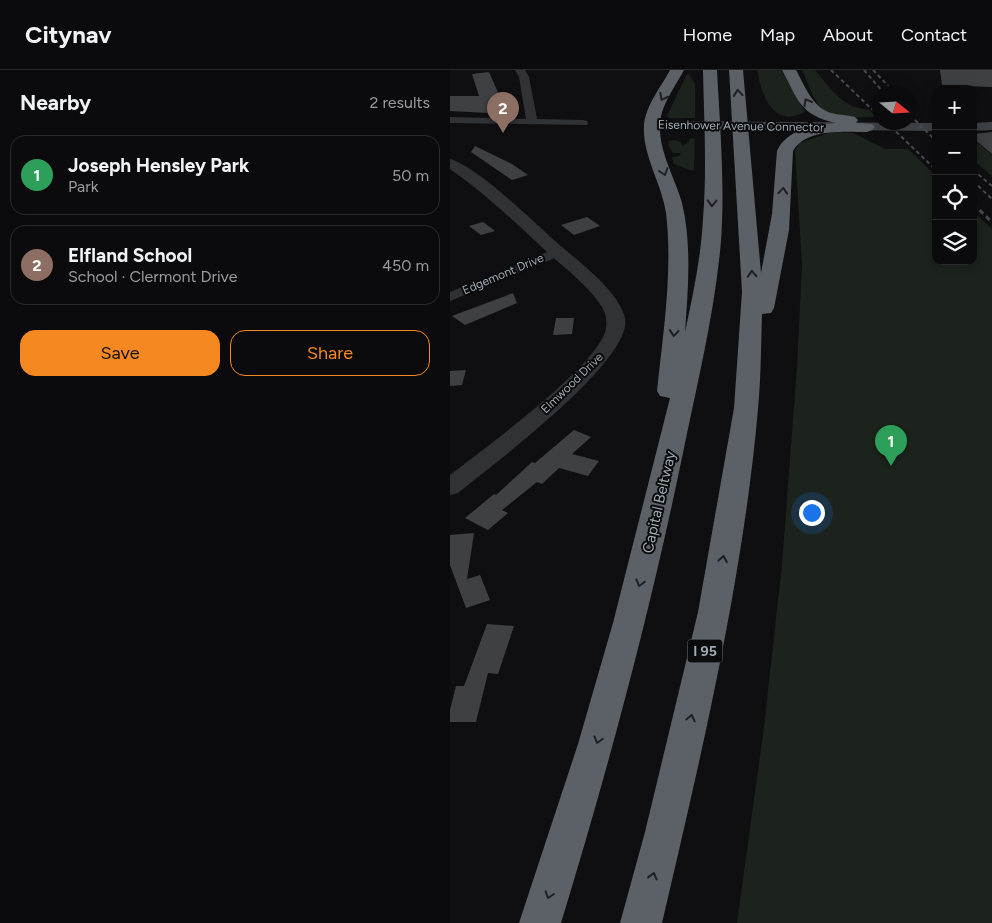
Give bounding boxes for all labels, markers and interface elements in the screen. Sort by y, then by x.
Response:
text: Citynav [25,20,112,49]
text: Home [683,24,732,46]
text: Map [760,24,795,46]
text: About [823,24,873,46]
text: Contact [901,24,967,46]
north arrow [872,85,917,130]
map controls [932,85,977,265]
button: + [932,85,977,130]
one-way arrow [733,89,744,97]
text: Nearby [20,90,91,115]
one-way arrow [659,91,669,100]
pin: 2 [487,92,519,133]
text: 2 results [370,93,430,112]
one-way arrow [803,98,813,107]
street label: Eisenhower Avenue Connector [658,118,824,134]
button: − [932,130,977,175]
text: Joseph Hensley Park [68,154,249,177]
text: 1 [34,166,40,185]
text: 50 m [392,166,429,185]
one-way arrow [658,167,668,176]
button: locate [932,175,977,220]
text: Park [68,177,98,196]
one-way arrow [777,187,788,195]
one-way arrow [707,200,717,208]
button: layers [932,220,977,265]
text: Elfland School [68,244,192,267]
street label: Edgemont Drive [460,250,546,297]
text: 2 [32,256,42,275]
text: 450 m [382,256,429,275]
text: School · Clermont Drive [68,267,237,286]
one-way arrow [746,270,757,278]
one-way arrow [668,329,679,337]
button: Save [20,330,220,376]
button: Share [230,330,430,376]
street label: Elmwood Drive [538,350,606,416]
pin: 1 [875,425,907,466]
street label: Capital Beltway [638,449,680,555]
your location [799,500,825,526]
one-way arrow [718,554,728,563]
one-way arrow [635,579,645,587]
road number: I 95 [688,640,722,662]
one-way arrow [685,713,696,722]
one-way arrow [593,736,603,744]
one-way arrow [647,871,658,880]
one-way arrow [544,891,554,899]

